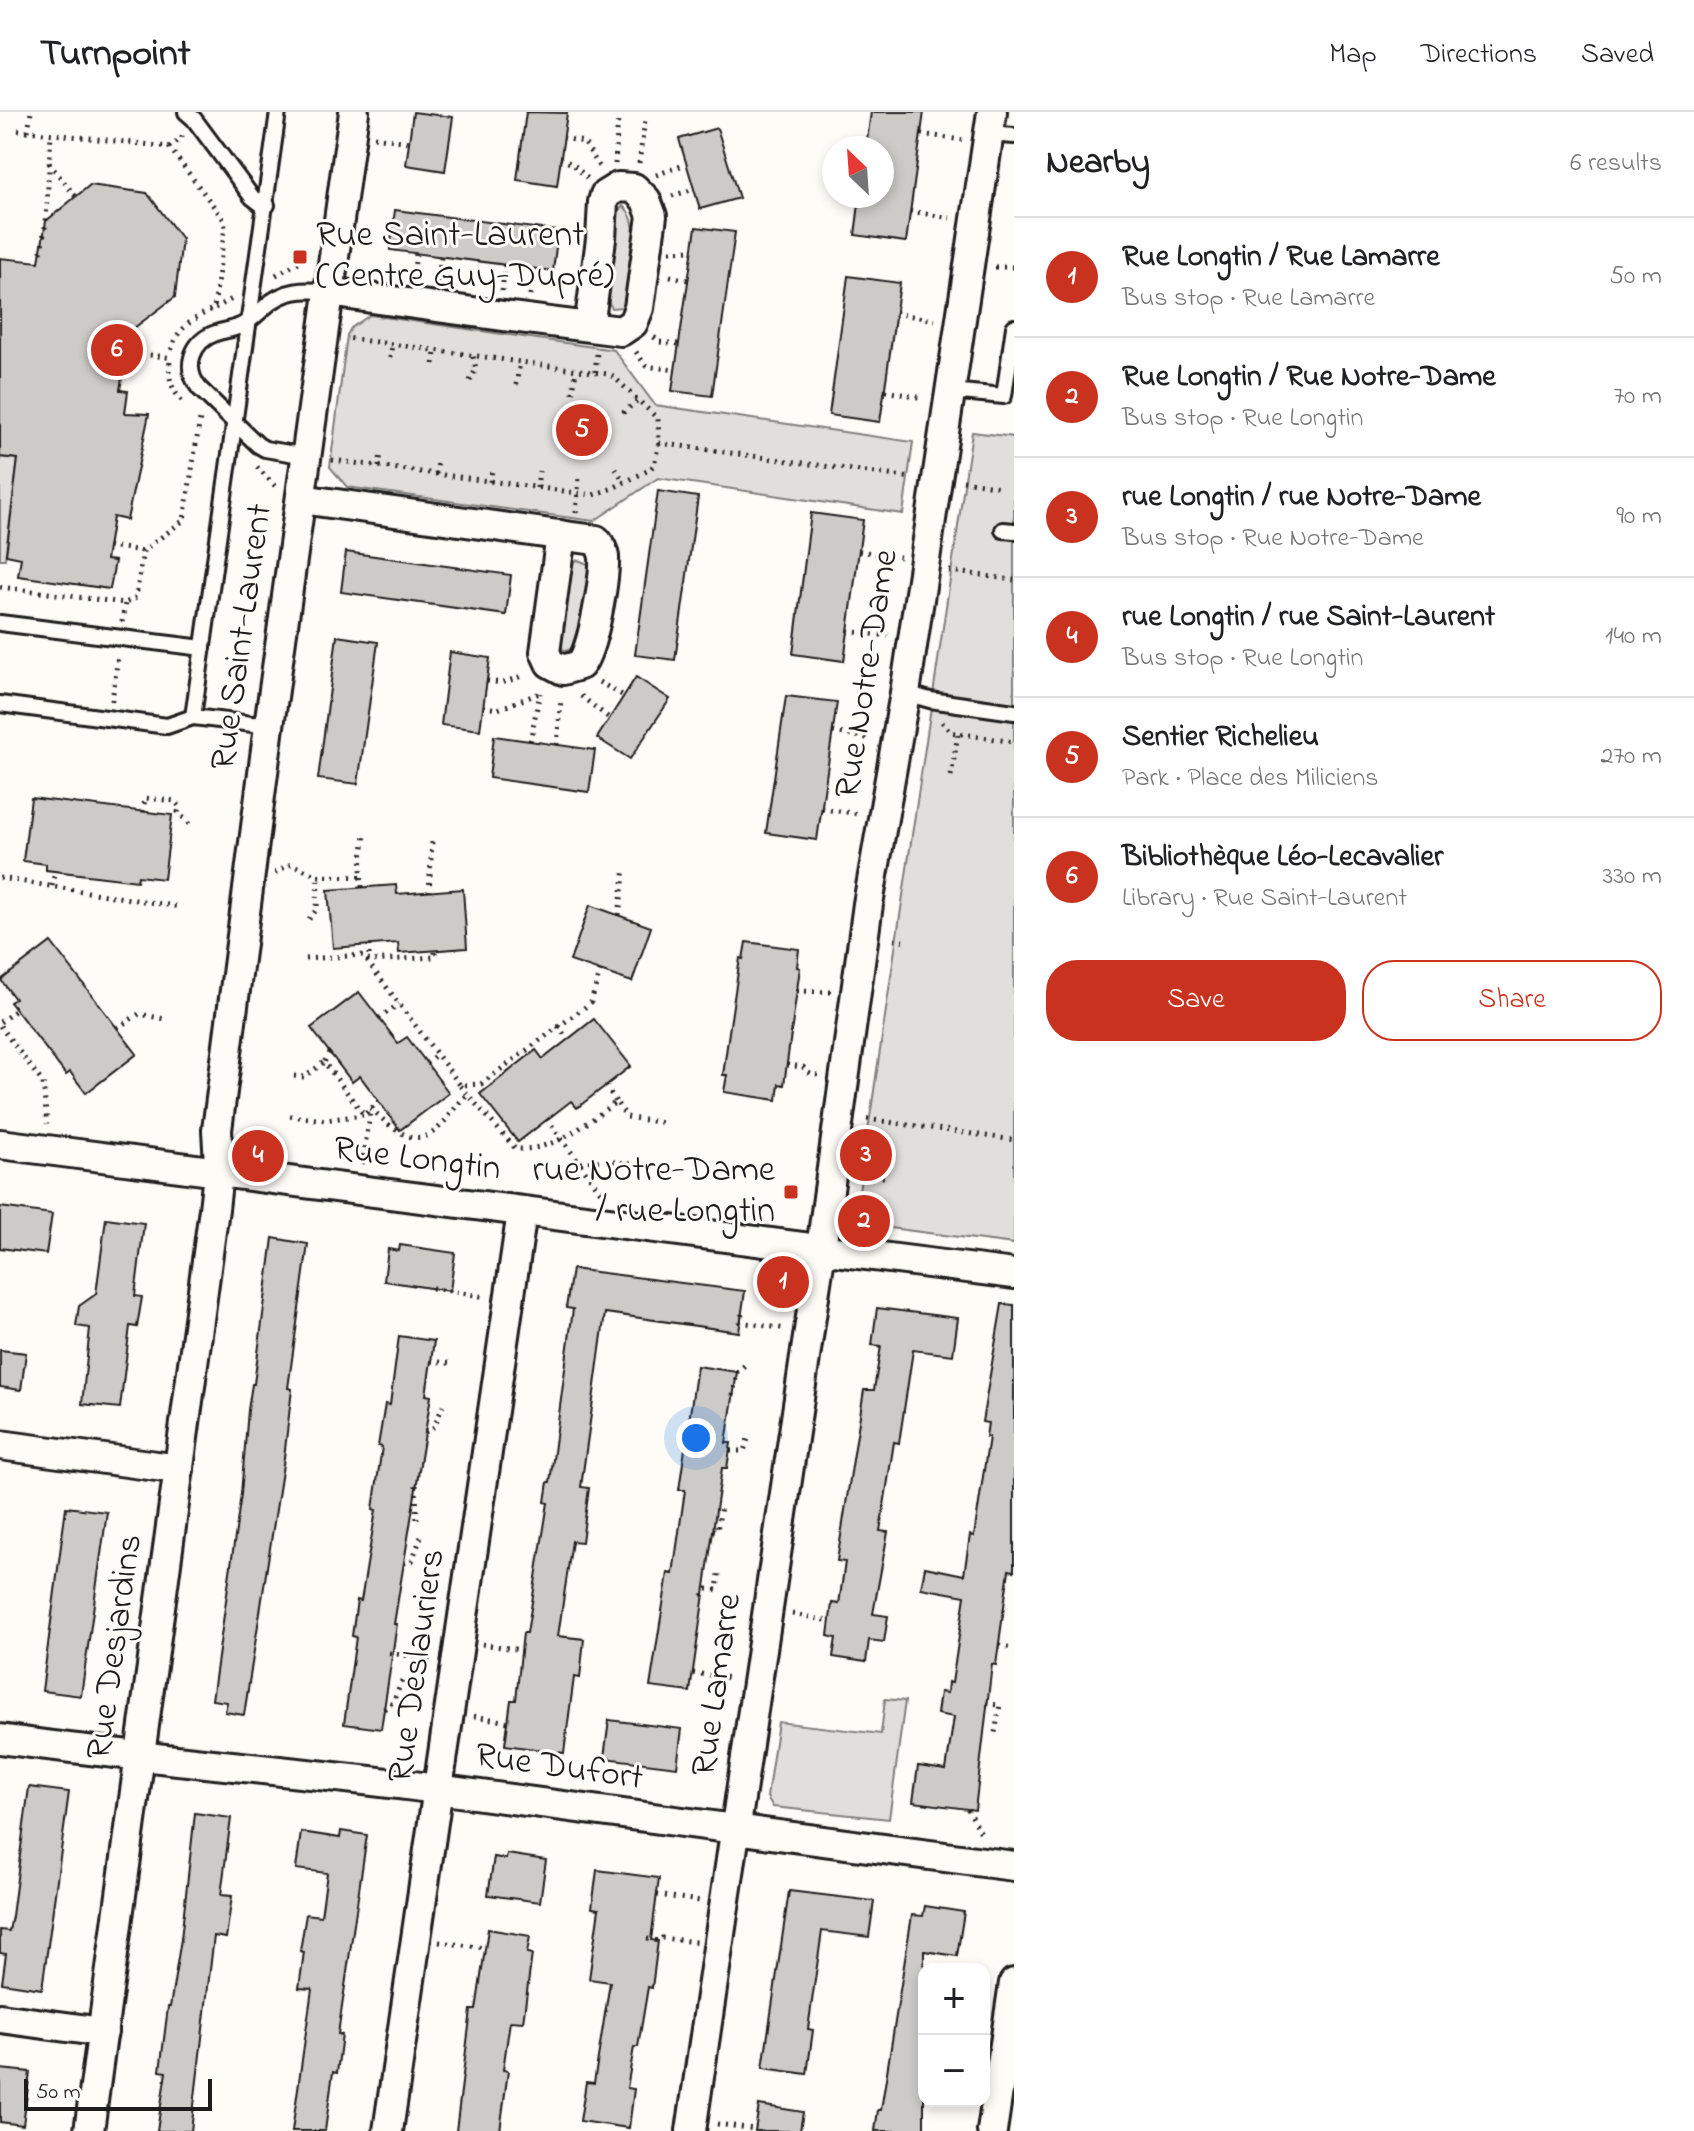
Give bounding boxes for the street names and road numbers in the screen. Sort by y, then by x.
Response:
street label: Rue Saint-Laurent [198,500,288,774]
street label: Rue Notre-Dame [822,545,914,802]
street label: Rue Longtin [330,1123,504,1197]
street label: Rue Desjardins [74,1531,158,1763]
street label: Rue Deslauriers [375,1546,461,1786]
street label: Rue Lamarre [679,1589,757,1780]
street label: Rue Dufort [472,1730,646,1806]

